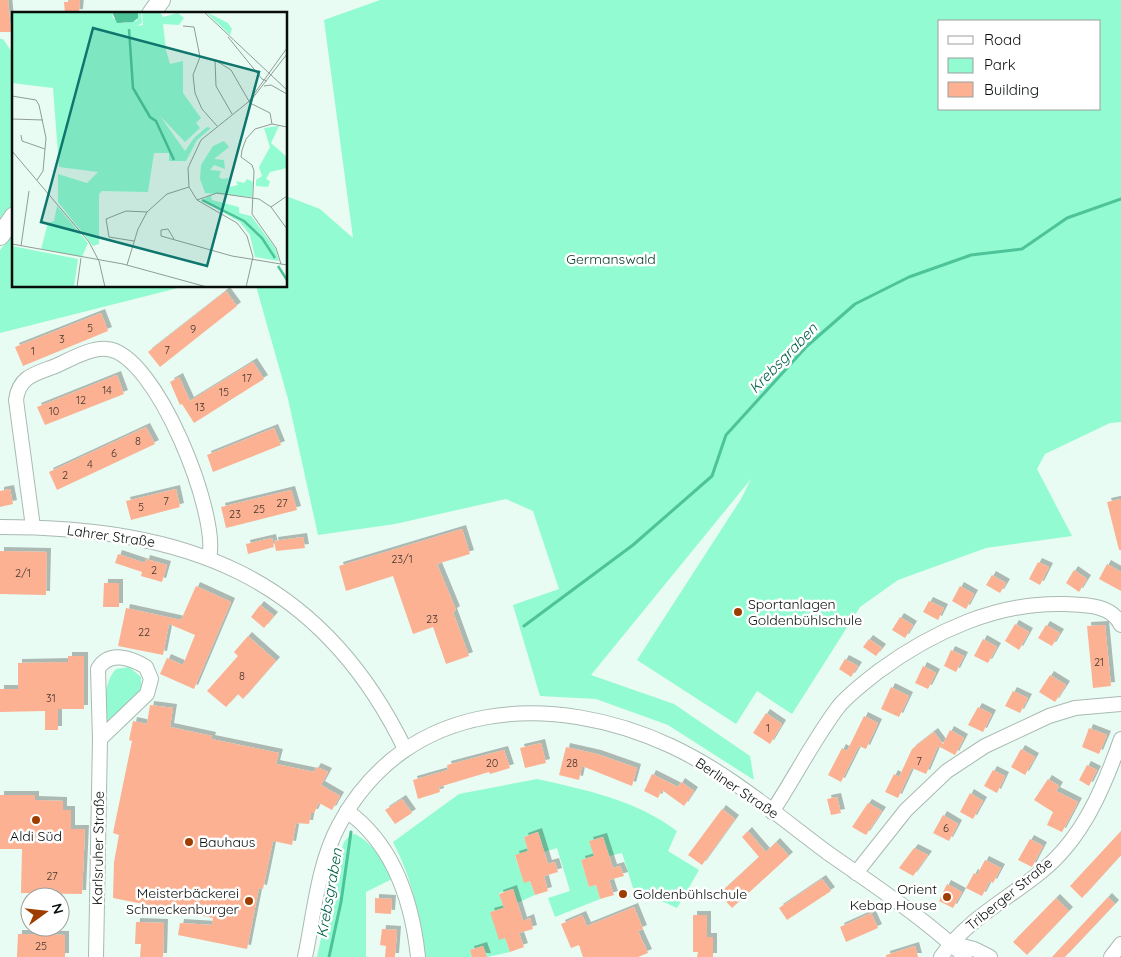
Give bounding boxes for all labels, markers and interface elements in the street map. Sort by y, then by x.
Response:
inset map [12,12,288,288]
legend [938,20,1101,110]
text: Road [984,30,1021,49]
text: Park [984,55,1016,74]
text: Building [984,80,1039,99]
park label: Germanswald [566,250,656,268]
water label: Krebsgraben [745,319,821,397]
house number: 5 [87,321,93,335]
house number: 9 [190,322,196,336]
house number: 3 [59,332,65,346]
house number: 7 [164,343,170,357]
house number: 1 [31,344,35,358]
house number: 17 [242,371,252,385]
house number: 14 [102,383,112,397]
house number: 15 [219,385,229,399]
house number: 12 [76,393,86,407]
house number: 13 [195,400,205,414]
house number: 10 [49,404,59,418]
house number: 8 [135,434,141,448]
house number: 6 [111,446,117,460]
house number: 4 [87,457,93,471]
house number: 2 [62,468,68,482]
house number: 7 [163,494,169,508]
house number: 27 [276,496,288,510]
house number: 5 [138,500,144,514]
house number: 25 [253,502,265,516]
house number: 23 [229,507,241,521]
street label: Lahrer Straße [66,521,156,551]
house number: 23/1 [391,552,413,566]
house number: 2 [151,563,157,577]
house number: 2/1 [15,566,31,580]
place label: Sportanlagen Goldenbühlschule [748,595,862,629]
marker: Sportanlagen Goldenbühlschule [732,606,744,618]
house number: 23 [426,612,438,626]
house number: 22 [138,625,150,639]
house number: 21 [1094,655,1104,669]
house number: 8 [239,669,245,683]
house number: 31 [46,691,56,705]
house number: 1 [766,721,770,735]
street label: Berliner Straße [692,754,782,823]
house number: 7 [916,754,922,768]
house number: 20 [486,756,498,770]
house number: 28 [566,756,578,770]
street label: Karlsruher Straße [88,791,108,905]
marker: Aldi Süd [30,814,42,826]
house number: 6 [943,821,949,835]
place label: Aldi Süd [10,827,62,845]
place label: Bauhaus [199,833,255,851]
marker: Bauhaus [183,836,195,848]
water label: Krebsgraben [312,847,346,939]
street label: Triberger Straße [962,854,1056,934]
house number: 27 [46,869,58,883]
place label: Orient Kebap House [850,880,937,914]
place label: Meisterbäckerei Schneckenburger [126,884,240,918]
place label: Goldenbühlschule [633,885,747,903]
north arrow [20,887,70,937]
marker: Goldenbühlschule [617,888,629,900]
marker: Orient Kebap House [941,891,953,903]
marker: Meisterbäckerei Schneckenburger [243,895,255,907]
text: N [48,901,68,916]
house number: 25 [35,939,47,953]

